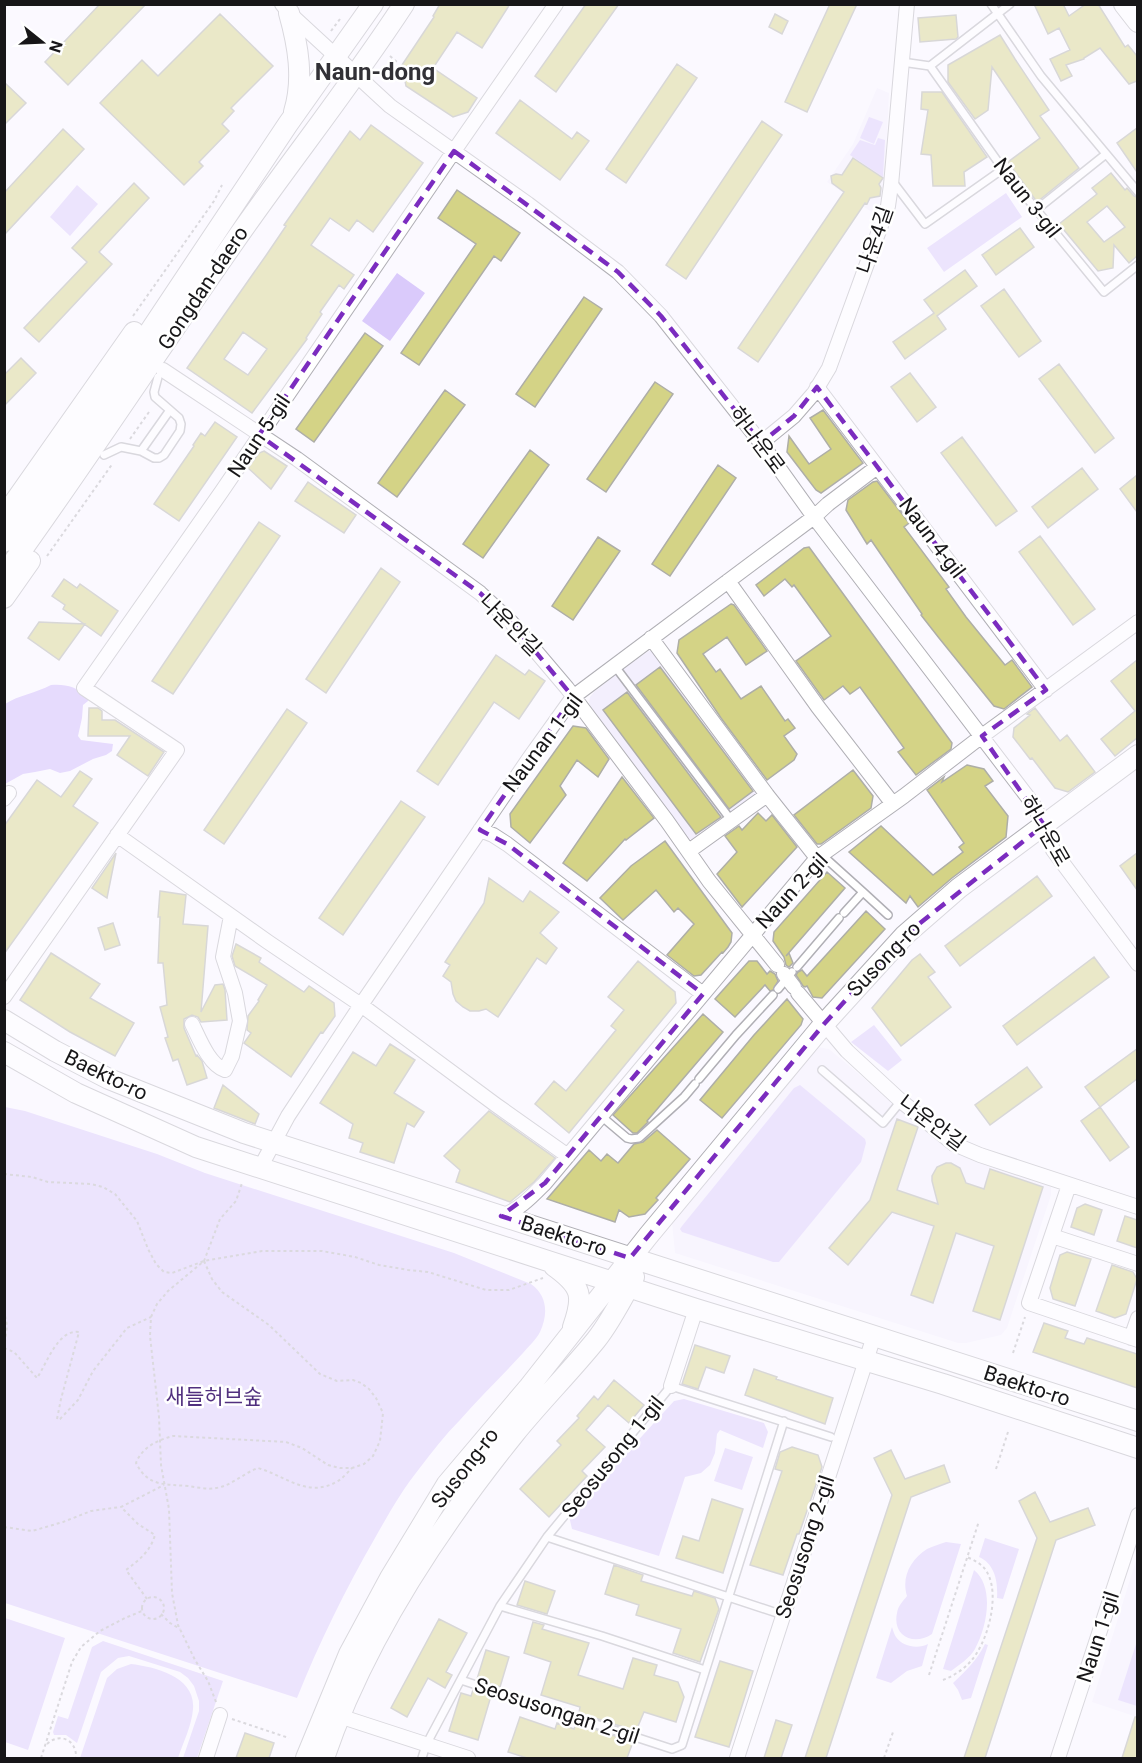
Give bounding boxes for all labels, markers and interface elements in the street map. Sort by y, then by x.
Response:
north arrow [12,12,72,72]
text: N [45,38,67,55]
district label: Naun-dong [315,58,435,86]
street label: Naun 3-gil [988,153,1066,243]
street label: 나운4길 [852,203,898,277]
street label: Gongdan-daero [153,222,253,354]
street label: Naun 5-gil [223,390,295,482]
street label: 하나운로 [724,402,790,478]
street label: Naun 4-gil [894,493,970,583]
street label: 나운안길 [474,589,546,661]
street label: Naunan 1-gil [498,689,588,797]
street label: 하나운로 [1015,792,1075,870]
street label: Naun 2-gil [751,848,833,934]
street label: Susong-ro [842,917,926,1001]
street label: Baekto-ro [60,1045,152,1105]
street label: 나운안길 [894,1090,970,1156]
street label: Baekto-ro [518,1211,610,1261]
street label: Baekto-ro [981,1361,1073,1411]
park label: 새들허브숲 [166,1385,262,1409]
street label: Seosusong 1-gil [557,1392,669,1522]
street label: Susong-ro [426,1423,504,1513]
street label: Seosusong 2-gil [771,1472,839,1622]
street label: Naun 1-gil [1072,1588,1124,1686]
street label: Seosusongan 2-gil [471,1673,643,1749]

